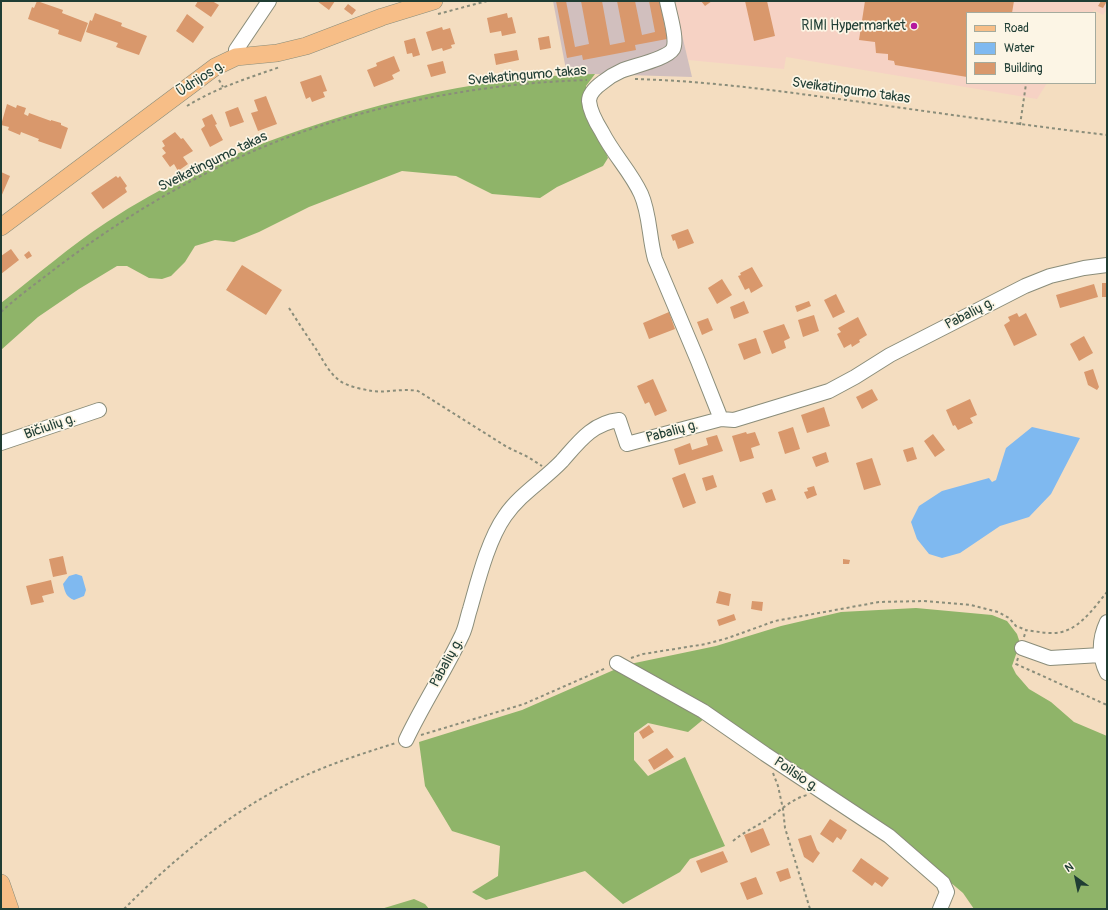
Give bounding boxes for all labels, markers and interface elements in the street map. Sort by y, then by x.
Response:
legend [966,12,1096,84]
place label: RIMI Hypermarket [801,18,906,34]
marker: RIMI Hypermarket [909,21,919,31]
text: Road [1004,21,1029,36]
text: Water [1004,41,1035,56]
street label: Ūdrijos g. [174,57,228,101]
text: Building [1004,61,1043,76]
street label: Sveikatingumo takas [467,62,587,90]
street label: Sveikatingumo takas [791,74,911,108]
street label: Sveikatingumo takas [156,128,270,196]
street label: Pabalių g. [942,294,998,334]
street label: Bičiulių g. [22,410,78,444]
street label: Pabalių g. [644,417,700,447]
street label: Pabalių g. [427,636,467,690]
street label: Poilsio g. [770,754,822,796]
north arrow [1056,858,1096,898]
text: N [1063,860,1076,875]

